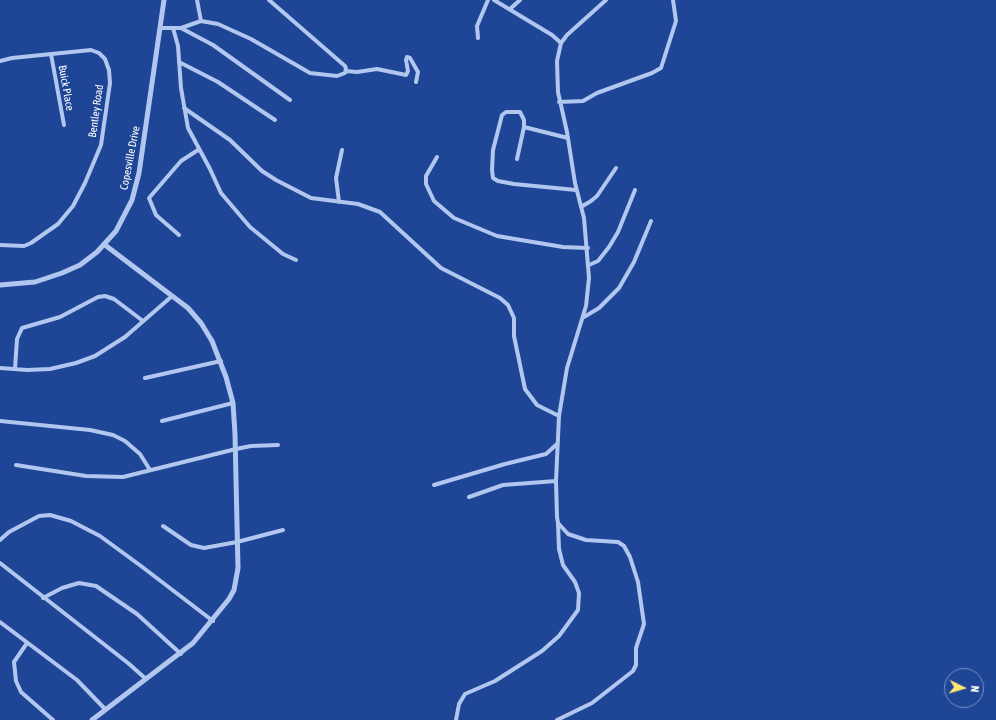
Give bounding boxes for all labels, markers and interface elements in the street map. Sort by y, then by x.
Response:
street label: Buick Place [56,64,76,112]
street label: Bentley Road [86,84,106,138]
street label: Copesville Drive [117,125,143,191]
north arrow [944,668,984,708]
text: N [969,685,981,693]

